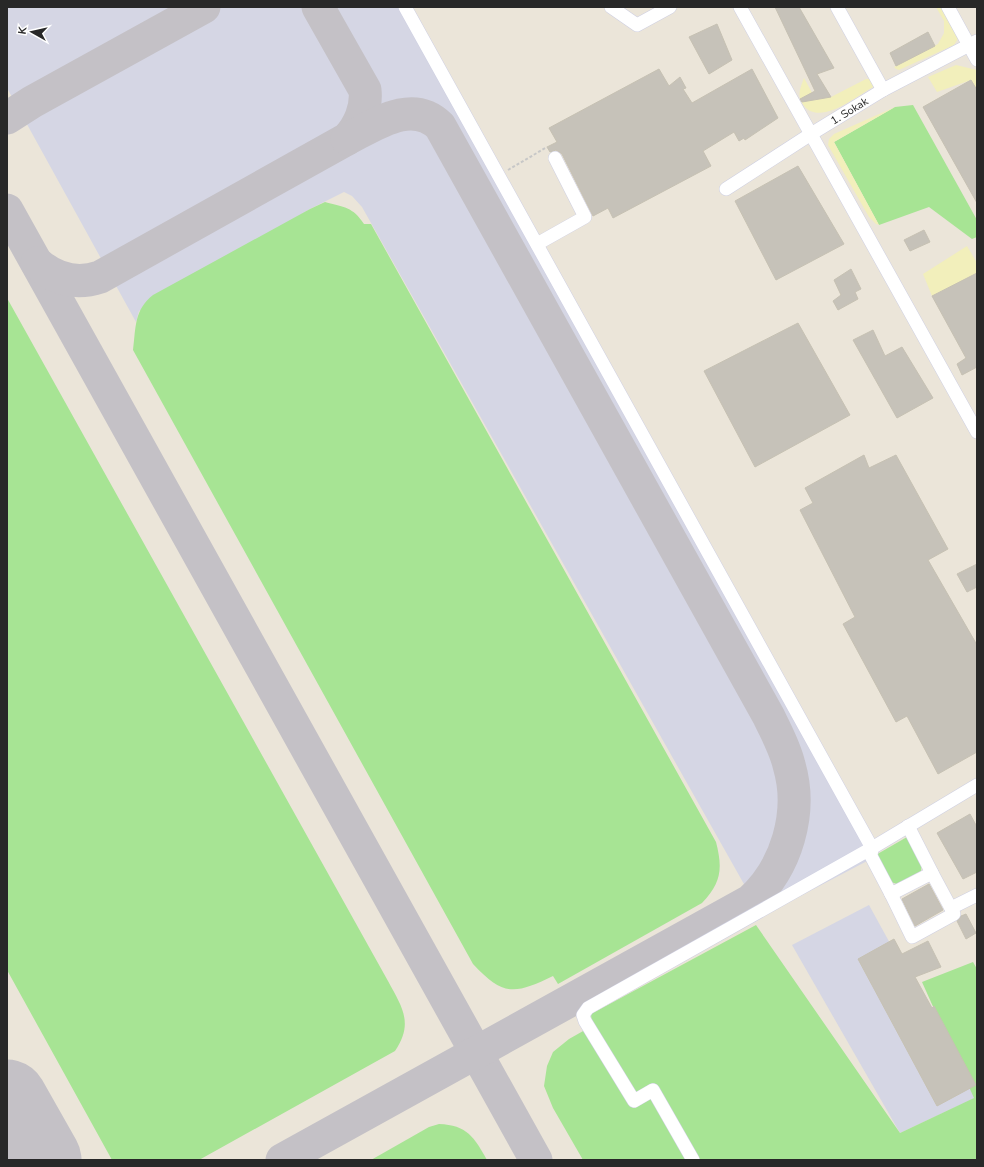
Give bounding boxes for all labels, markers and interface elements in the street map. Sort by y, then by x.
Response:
north arrow [12,12,52,52]
text: K [15,25,31,35]
street label: 1. Sokak [828,93,871,128]

